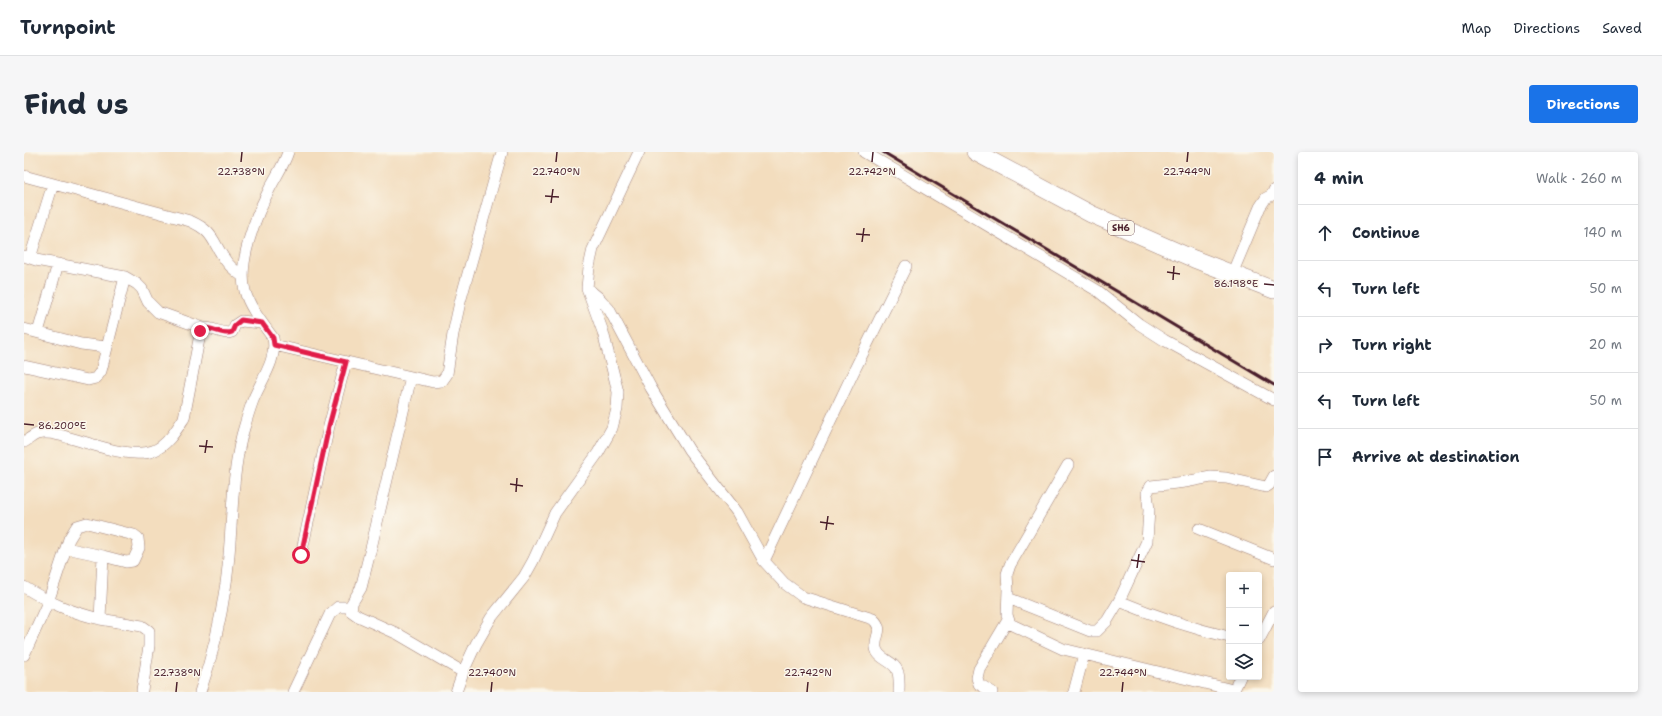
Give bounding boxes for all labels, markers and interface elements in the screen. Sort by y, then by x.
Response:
text: Turnpoint [20,15,116,40]
text: Map [1462,19,1492,37]
text: Directions [1514,19,1580,37]
text: Saved [1602,19,1642,37]
text: Find us [24,85,129,123]
button: Directions [1529,85,1638,123]
text: 22.738°N [217,165,265,178]
text: 22.740°N [532,165,580,178]
text: 22.742°N [848,165,896,178]
text: 22.744°N [1163,165,1211,178]
text: 4 min [1314,167,1364,189]
text: Walk · 260 m [1536,170,1622,187]
road number: SH6 [1108,221,1134,235]
icon: ahead [1314,222,1336,244]
text: Continue [1352,223,1420,243]
text: 140 m [1583,224,1622,241]
text: 86.198°E [1214,277,1258,290]
icon: left [1314,278,1336,300]
text: Turn left [1352,279,1420,299]
text: 50 m [1589,280,1622,297]
route end [191,322,209,340]
icon: right [1314,334,1336,356]
text: Turn right [1352,335,1432,355]
text: 20 m [1589,336,1622,353]
icon: left [1314,390,1336,412]
text: Turn left [1352,391,1420,411]
text: 50 m [1589,392,1622,409]
text: 86.200°E [38,419,86,432]
icon: arrive [1314,446,1336,468]
text: Arrive at destination [1352,447,1520,467]
route start [292,546,310,564]
map controls [1226,572,1262,680]
button: + [1226,572,1262,608]
button: − [1226,608,1262,644]
button: layers [1226,644,1262,680]
text: 22.738°N [153,666,201,679]
text: 22.740°N [468,666,516,679]
text: 22.742°N [784,666,832,679]
text: 22.744°N [1099,666,1147,679]

